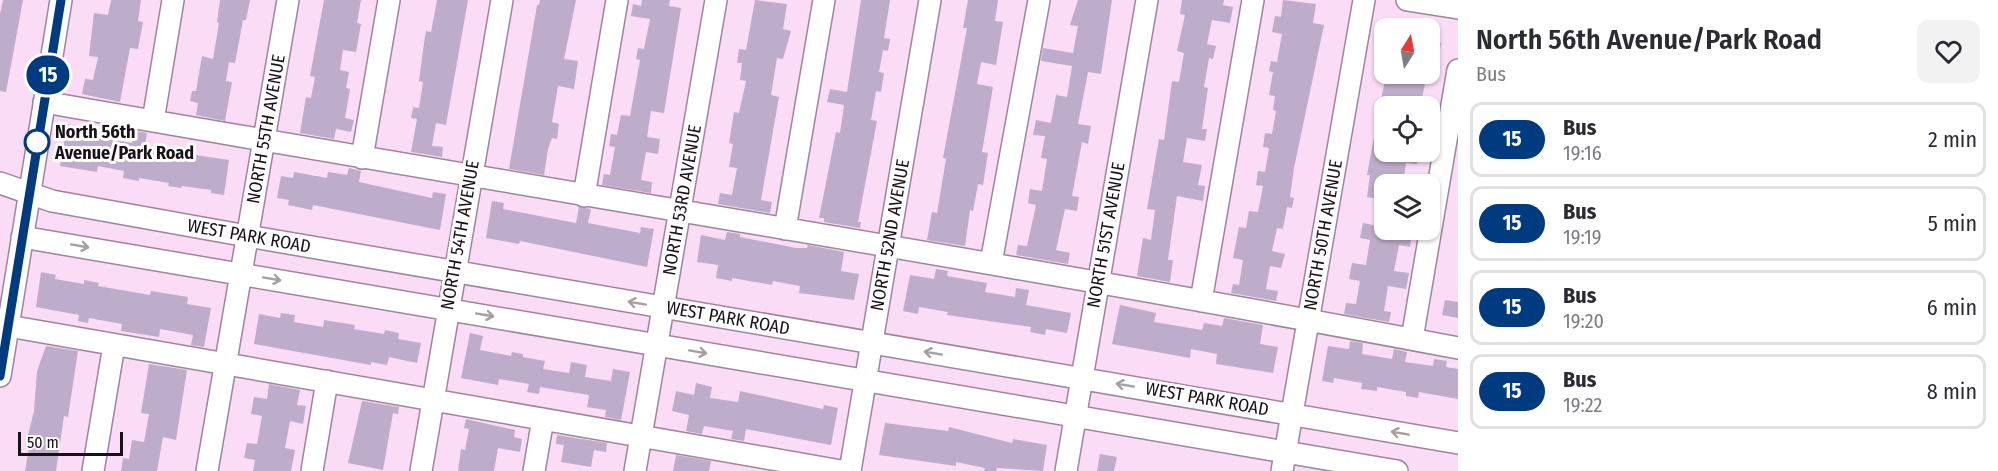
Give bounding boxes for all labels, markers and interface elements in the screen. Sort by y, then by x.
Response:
north arrow [1374,18,1440,84]
map controls [1374,18,1440,240]
button: heart [1917,20,1980,83]
text: North 56th Avenue/Park Road [1476,23,1822,56]
street label: NORTH 55TH AVENUE [242,53,290,205]
line badge: 15 [21,56,75,94]
text: 15 [38,62,58,88]
text: Bus [1476,62,1506,86]
button: locate [1374,96,1440,162]
text: Bus [1563,114,1596,141]
place label: North 56th Avenue/Park Road [54,121,194,164]
street label: NORTH 53RD AVENUE [658,123,706,277]
text: 15 [1502,126,1522,152]
text: 2 min [1928,126,1977,153]
marker: North 56th Avenue/Park Road [24,129,50,155]
text: 19:16 [1563,141,1602,165]
street label: NORTH 52ND AVENUE [866,157,914,313]
street label: NORTH 54TH AVENUE [436,158,484,312]
street label: NORTH 50TH AVENUE [1299,158,1347,312]
street label: NORTH 51ST AVENUE [1082,160,1130,310]
button: layers [1374,174,1440,240]
text: Bus [1563,198,1596,225]
text: 15 [1502,210,1522,236]
text: 5 min [1928,210,1977,237]
street label: WEST PARK ROAD [186,214,312,258]
text: 19:19 [1563,225,1601,249]
one-way arrow [69,241,89,252]
one-way arrow [262,274,281,285]
text: Bus [1563,282,1596,309]
text: 15 [1502,294,1522,320]
text: 6 min [1927,294,1977,321]
street label: WEST PARK ROAD [665,296,791,340]
one-way arrow [628,297,648,308]
text: 19:20 [1563,309,1604,333]
one-way arrow [475,310,494,321]
one-way arrow [687,347,707,358]
one-way arrow [924,347,944,358]
text: Bus [1563,366,1596,393]
street label: WEST PARK ROAD [1144,377,1270,421]
text: 15 [1502,378,1522,404]
text: 8 min [1927,378,1977,405]
one-way arrow [1116,379,1136,390]
text: 19:22 [1563,393,1602,417]
one-way arrow [1391,427,1411,438]
scale bar [18,429,123,456]
text: 50 m [27,433,59,452]

